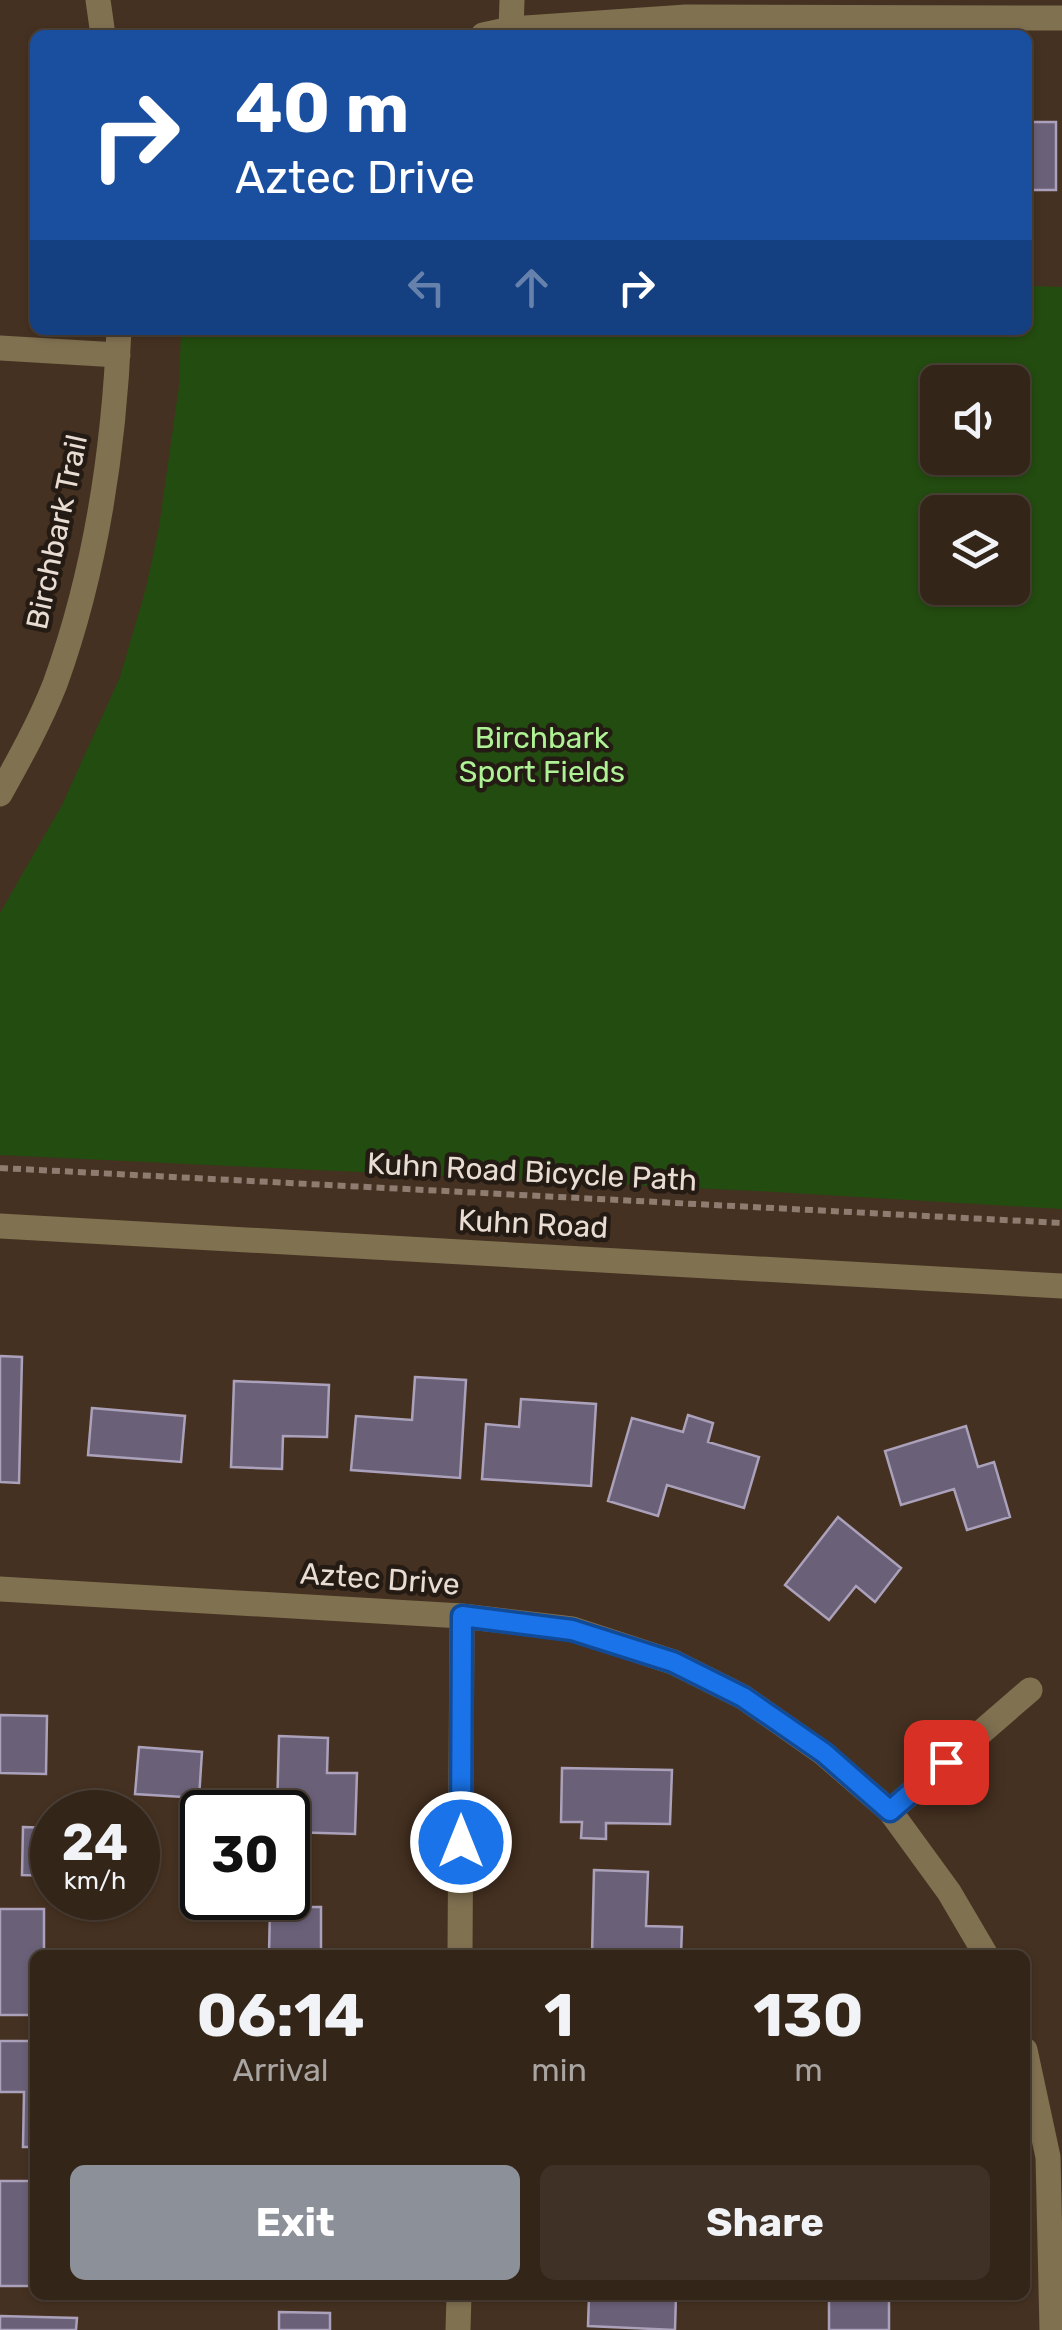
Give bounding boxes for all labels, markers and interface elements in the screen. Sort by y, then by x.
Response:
text: 40 m [235,67,409,150]
icon: right [70,70,200,200]
text: Aztec Drive [235,151,475,204]
icon: left [399,260,454,315]
icon: ahead [504,260,559,315]
icon: right [609,260,664,315]
map controls [920,365,1030,605]
button: sound [920,365,1030,475]
street label: Birchbark Trail [19,431,95,633]
button: layers [920,495,1030,605]
park label: Birchbark Sport Fields [459,720,625,790]
street label: Kuhn Road Bicycle Path [366,1145,698,1199]
street label: Kuhn Road [457,1202,609,1246]
street label: Aztec Drive [299,1555,461,1603]
pin [904,1720,989,1805]
icon: arrive [919,1735,974,1790]
speed limit sign: 30 [180,1790,310,1920]
position arrow [409,1790,513,1894]
text: 24 [62,1813,128,1873]
text: km/h [64,1866,126,1895]
text: 06:14 [197,1980,365,2051]
text: 1 [544,1980,574,2051]
text: 130 [753,1980,863,2051]
text: Arrival [233,2051,329,2089]
text: min [531,2051,587,2089]
text: m [794,2051,823,2089]
button: Exit [70,2165,520,2280]
button: Share [540,2165,990,2280]

